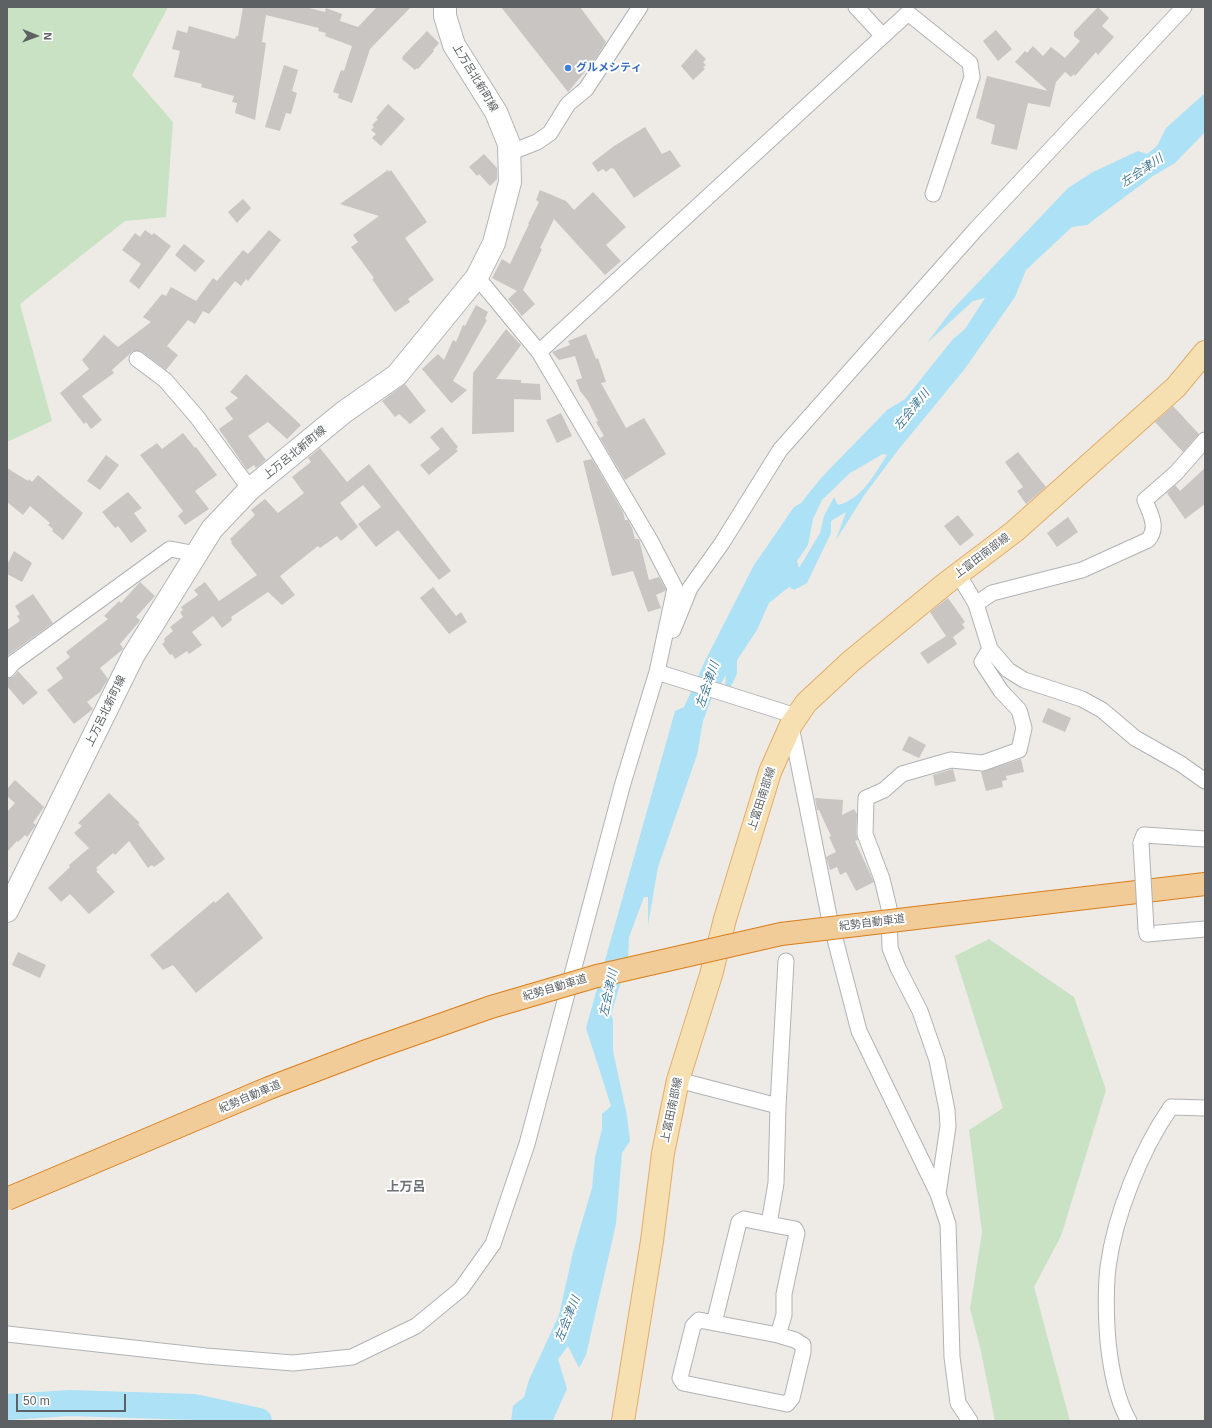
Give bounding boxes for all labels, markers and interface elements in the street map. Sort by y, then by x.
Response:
north arrow [16,16,56,56]
text: N [42,32,54,40]
street label: 上万呂北新町線 [450,42,500,114]
place label: グルメシティ [576,61,642,75]
marker: グルメシティ [563,63,573,73]
water label: 左会津川 [1118,152,1166,190]
water label: 左会津川 [891,387,933,433]
street label: 上万呂北新町線 [261,424,329,482]
street label: 上富田南部線 [952,531,1012,581]
water label: 左会津川 [693,660,723,710]
street label: 上万呂北新町線 [83,674,129,748]
street label: 上富田南部線 [746,766,778,832]
street label: 紀勢自動車道 [838,912,906,934]
water label: 左会津川 [597,968,621,1018]
street label: 紀勢自動車道 [522,972,588,1004]
street label: 上富田南部線 [659,1076,685,1144]
street label: 紀勢自動車道 [217,1078,283,1116]
district label: 上万呂 [387,1179,425,1195]
water label: 左会津川 [552,1294,584,1344]
scale bar [18,1386,128,1412]
text: 50 m [23,1394,50,1408]

